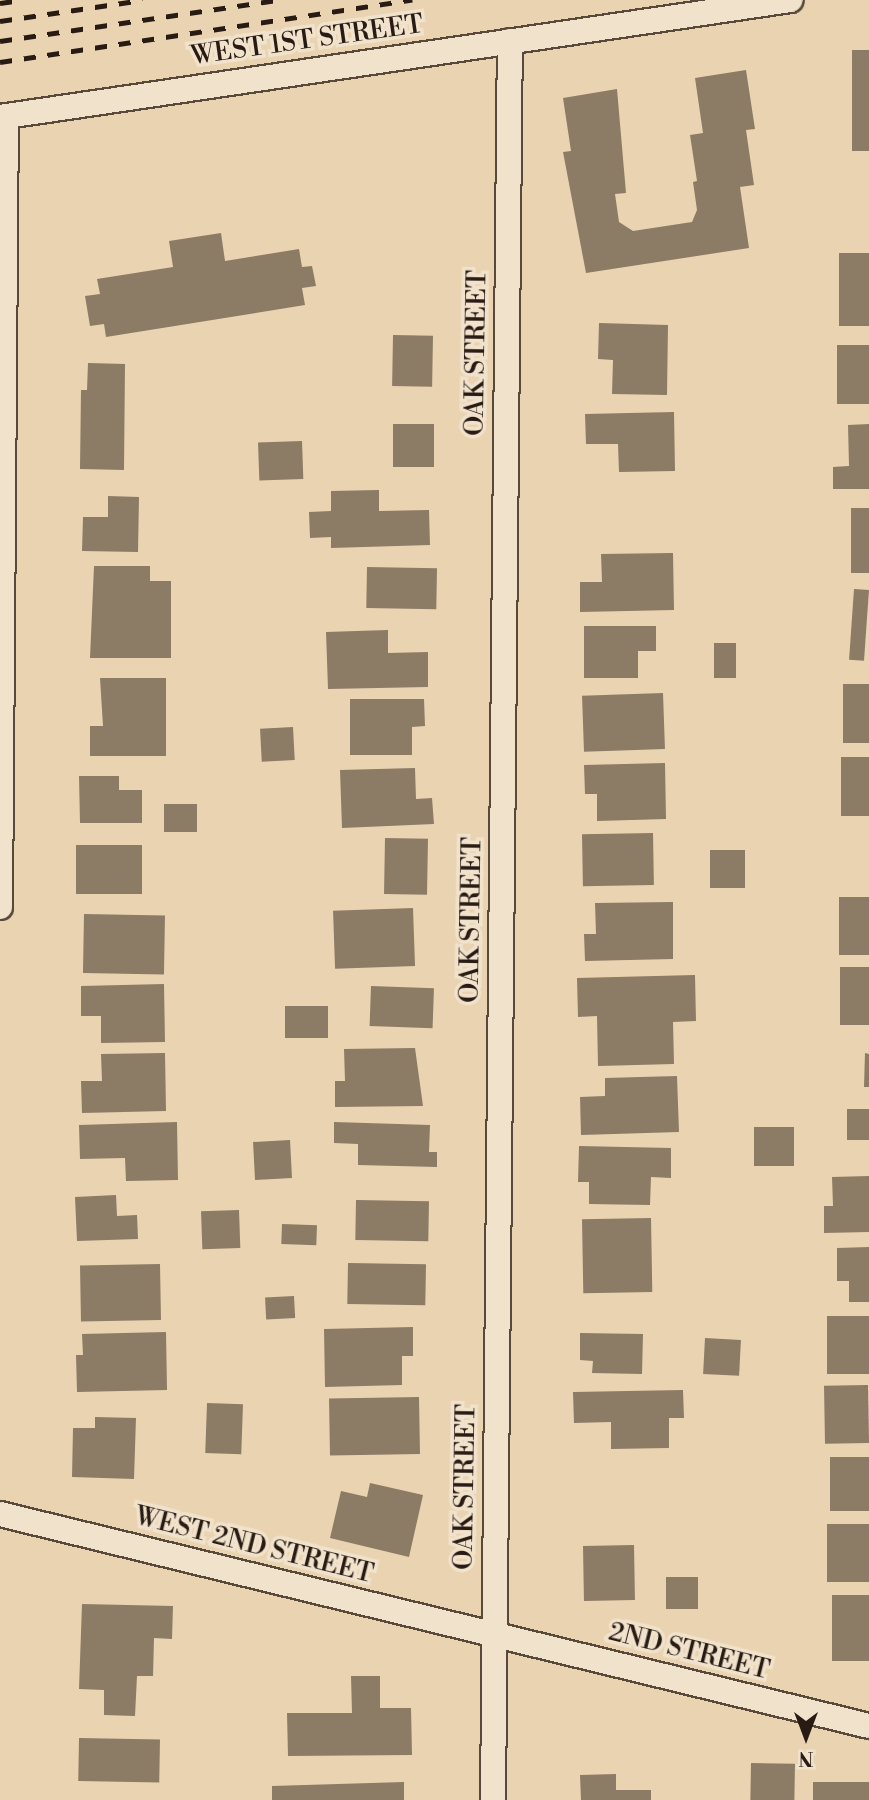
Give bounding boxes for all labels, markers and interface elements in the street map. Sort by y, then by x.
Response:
street label: WEST 1ST STREET [189,9,425,73]
street label: OAK STREET [460,270,494,436]
street label: OAK STREET [455,837,489,1003]
street label: OAK STREET [449,1404,483,1570]
street label: WEST 2ND STREET [132,1501,376,1591]
street label: 2ND STREET [605,1617,773,1687]
north arrow [771,1702,841,1772]
text: N [798,1746,814,1770]

